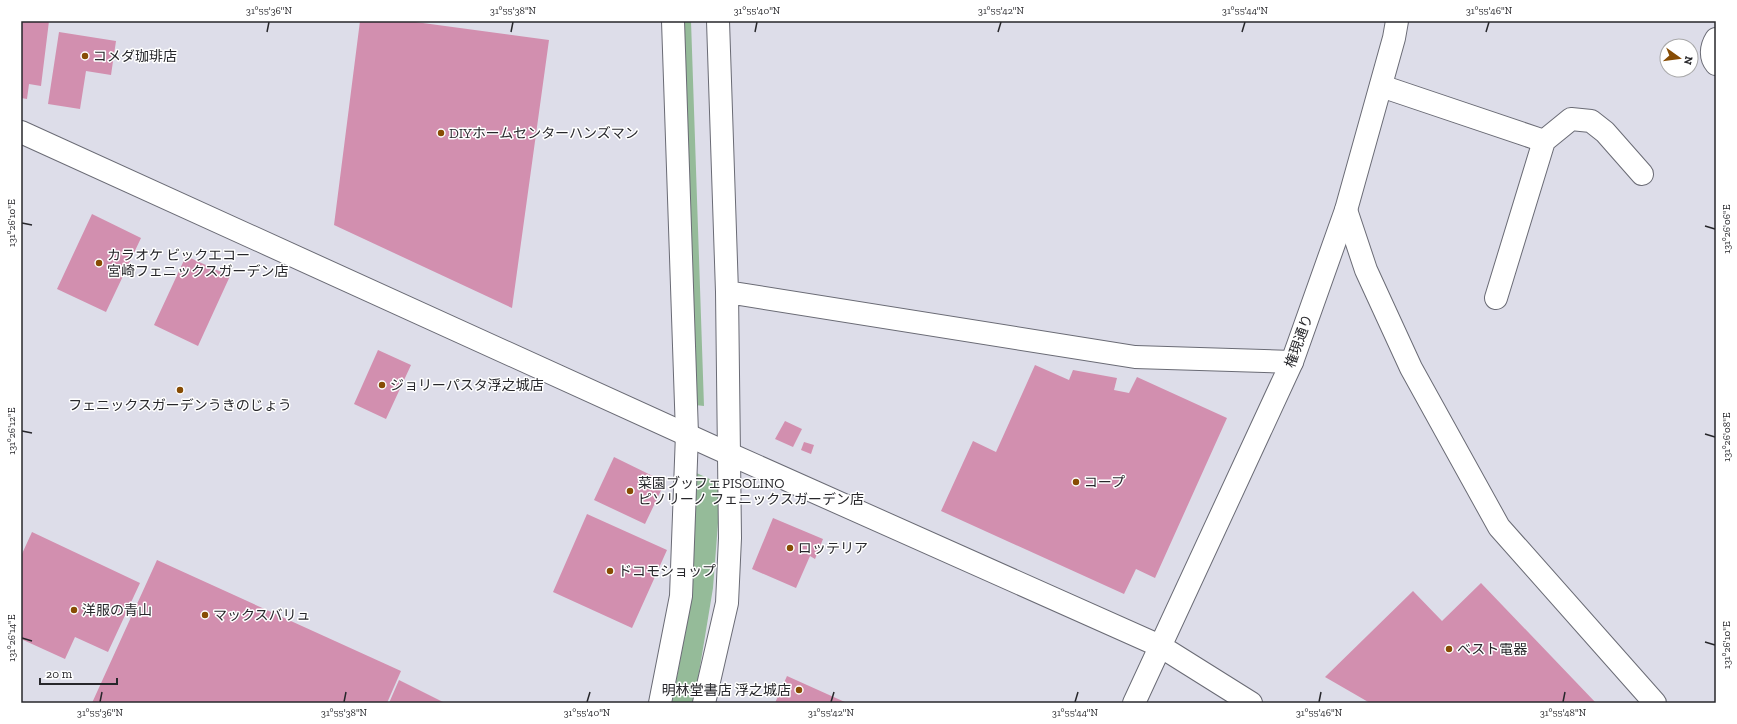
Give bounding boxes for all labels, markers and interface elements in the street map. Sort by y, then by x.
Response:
text: 31°55'36"N [246,5,293,17]
text: 31°55'38"N [490,5,537,17]
text: 31°55'40"N [734,5,781,17]
text: 31°55'42"N [978,5,1025,17]
text: 31°55'44"N [1222,5,1269,17]
text: 31°55'46"N [1466,5,1513,17]
north arrow [1659,38,1699,78]
place label: コメダ珈琲店 [93,48,177,65]
marker: コメダ珈琲店 [80,51,90,61]
text: N [1681,55,1696,67]
place label: DIYホームセンターハンズマン [449,125,639,142]
marker: DIYホームセンターハンズマン [436,128,446,138]
text: 131°26'10"E [6,199,18,247]
text: 131°26'06"E [1721,204,1733,254]
place label: カラオケ ビックエコー 宮崎フェニックスガーデン店 [107,247,289,280]
marker: カラオケ ビックエコー 宮崎フェニックスガーデン店 [94,258,104,268]
street label: 権現通り [1281,312,1317,370]
place label: ジョリーパスタ浮之城店 [390,377,544,394]
marker: ジョリーパスタ浮之城店 [377,380,387,390]
marker: フェニックスガーデンうきのじょう [175,385,185,395]
place label: フェニックスガーデンうきのじょう [68,397,292,414]
text: 131°26'12"E [6,407,18,455]
text: 131°26'08"E [1721,412,1733,462]
place label: コープ [1084,474,1125,491]
place label: 菜園ブッフェPISOLINO ピソリーノ フェニックスガーデン店 [638,475,864,508]
marker: コープ [1071,477,1081,487]
marker: 菜園ブッフェPISOLINO ピソリーノ フェニックスガーデン店 [625,486,635,496]
place label: ロッテリア [798,540,868,557]
marker: ロッテリア [785,543,795,553]
place label: ドコモショップ [618,563,716,580]
marker: ドコモショップ [605,566,615,576]
place label: 洋服の青山 [82,602,152,619]
marker: 洋服の青山 [69,605,79,615]
place label: マックスバリュ [213,607,311,624]
marker: マックスバリュ [200,610,210,620]
text: 131°26'14"E [6,614,18,662]
text: 131°26'10"E [1721,621,1733,669]
place label: ベスト電器 [1457,641,1527,658]
marker: ベスト電器 [1444,644,1454,654]
scale bar [40,660,117,686]
text: 20 m [46,667,73,681]
place label: 明林堂書店 浮之城店 [662,682,791,699]
marker: 明林堂書店 浮之城店 [794,685,804,695]
text: 31°55'36"N [77,707,124,719]
text: 31°55'38"N [321,707,368,719]
text: 31°55'40"N [564,707,611,719]
text: 31°55'42"N [808,707,855,719]
text: 31°55'44"N [1052,707,1099,719]
text: 31°55'46"N [1296,707,1343,719]
text: 31°55'48"N [1540,707,1587,719]

